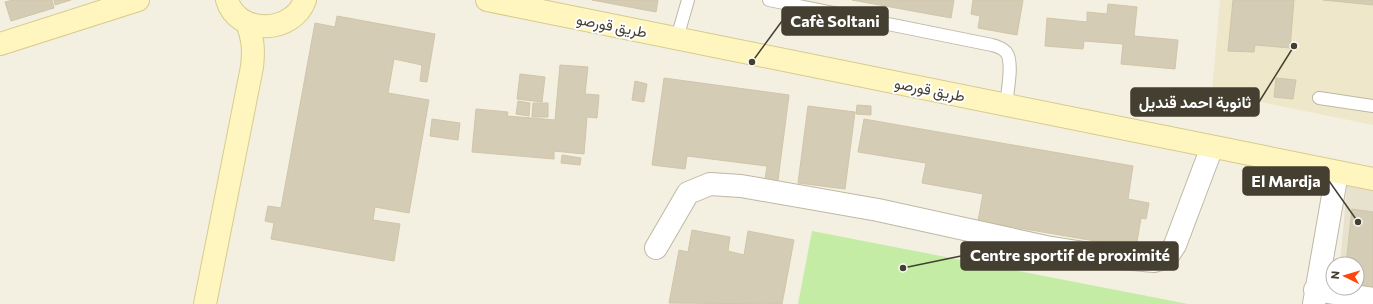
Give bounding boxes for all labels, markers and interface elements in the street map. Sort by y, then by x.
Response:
callout: Cafè Soltani [782,7,888,35]
street label: طريق قورصو [575,9,649,43]
text: Cafè Soltani [790,11,880,30]
street label: طريق قورصو [893,73,967,107]
callout: ثانوية احمد قنديل [1131,88,1259,116]
text: ثانوية احمد قنديل [1139,92,1251,113]
callout: El Mardja [1243,167,1329,195]
text: El Mardja [1251,171,1321,190]
callout: Centre sportif de proximité [961,242,1178,270]
text: Centre sportif de proximité [970,245,1170,264]
north arrow [1325,256,1365,296]
text: N [1328,270,1341,280]

